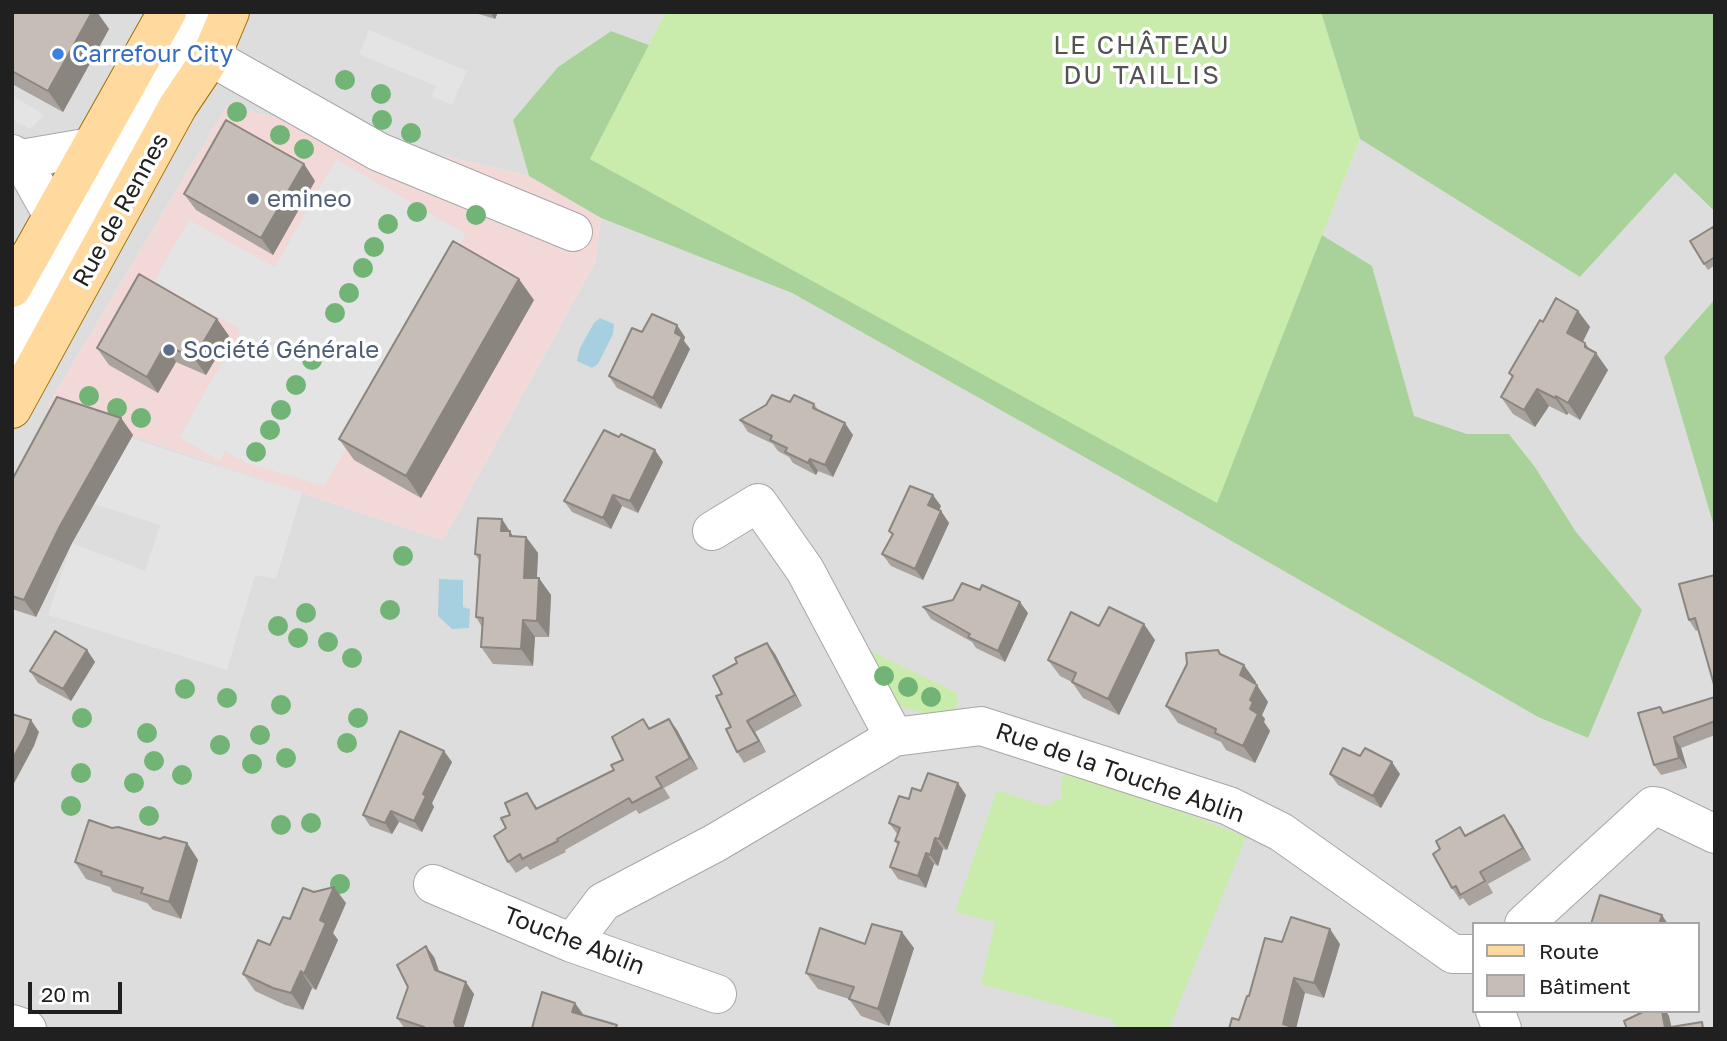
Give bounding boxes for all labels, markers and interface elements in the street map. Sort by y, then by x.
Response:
district label: LE CHÂTEAU DU TAILLIS [1054,30,1230,92]
place label: Carrefour City [72,40,233,68]
marker: Carrefour City [50,46,66,62]
street label: Rue de Rennes [67,128,175,292]
place label: emineo [267,185,352,213]
marker: emineo [245,191,261,207]
place label: Société Générale [183,336,379,364]
marker: Société Générale [161,342,177,358]
street label: Rue de la Touche Ablin [992,717,1248,829]
street label: Touche Ablin [499,901,649,981]
legend [1472,922,1699,1013]
text: Route [1539,938,1599,964]
scale bar [32,968,126,1012]
text: Bâtiment [1539,973,1631,999]
text: 20 m [41,981,90,1007]

